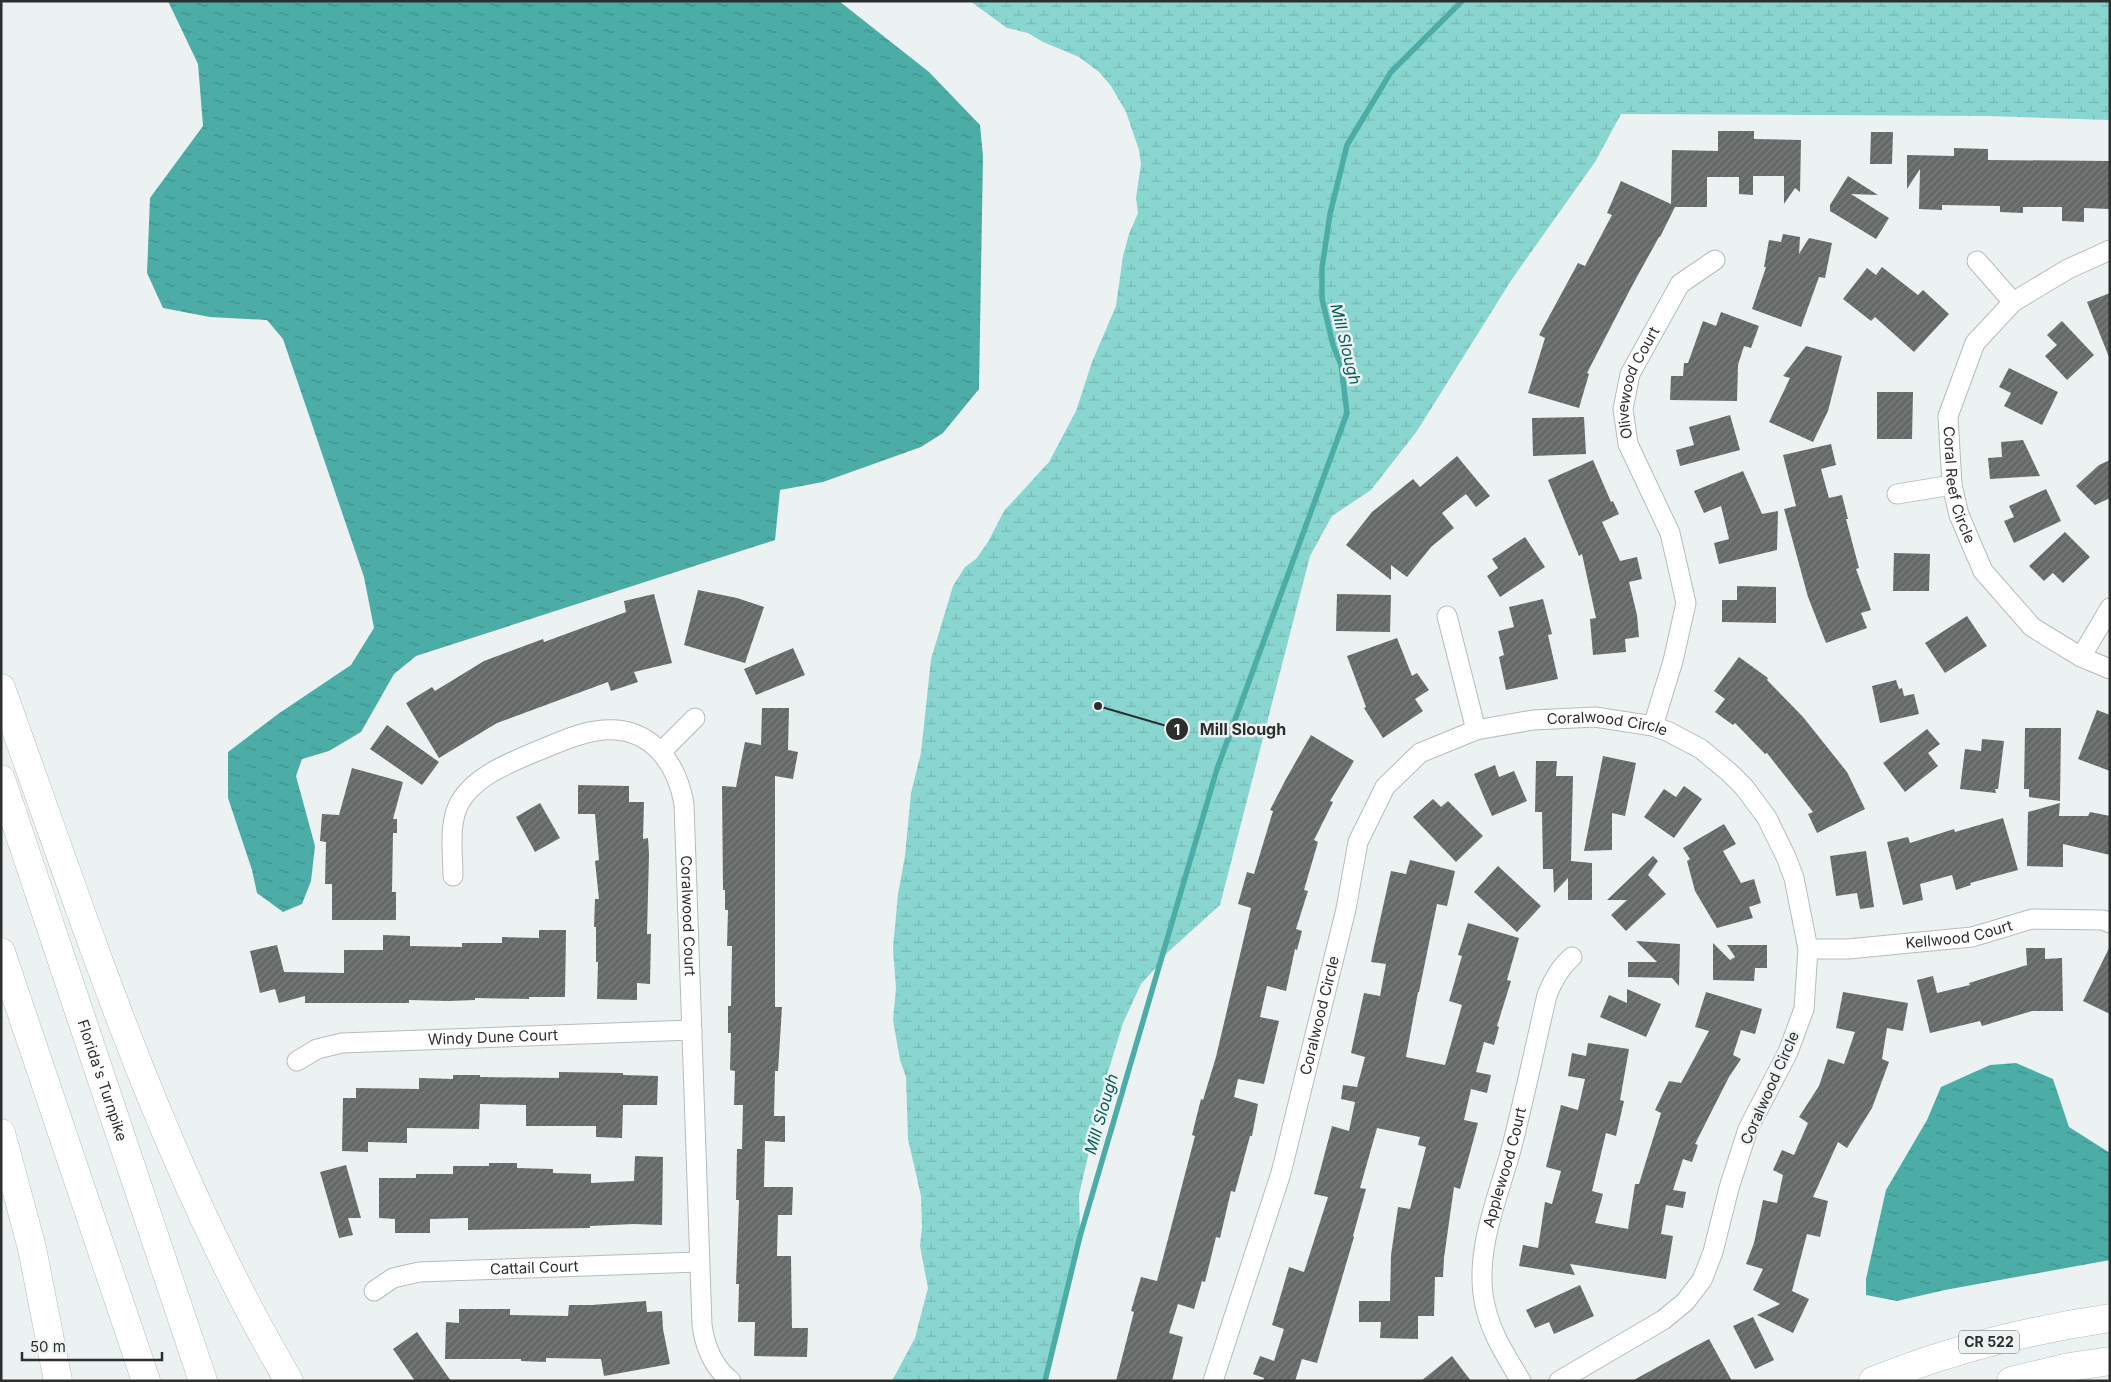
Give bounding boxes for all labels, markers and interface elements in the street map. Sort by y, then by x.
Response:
water label: Mill Slough [1326,301,1366,387]
street label: Olivewood Court [1613,323,1663,440]
street label: Coral Reef Circle [1940,426,1980,546]
street label: Coralwood Circle [1546,707,1671,740]
callout: Mill Slough [1164,714,1296,745]
text: Mill Slough [1200,719,1286,739]
text: 1 [1174,720,1180,739]
street label: Coralwood Court [677,855,700,976]
street label: Kellwood Court [1904,915,2015,952]
street label: Coralwood Circle [1295,954,1343,1077]
street label: Florida's Turnpike [73,1017,132,1144]
street label: Windy Dune Court [427,1025,558,1049]
street label: Coralwood Circle [1736,1028,1803,1147]
water label: Mill Slough [1080,1071,1122,1157]
street label: Applewood Court [1479,1106,1530,1229]
street label: Cattail Court [490,1256,579,1278]
scale bar [22,1330,162,1362]
road number: CR 522 [1959,1330,2019,1354]
text: 50 m [30,1337,66,1356]

